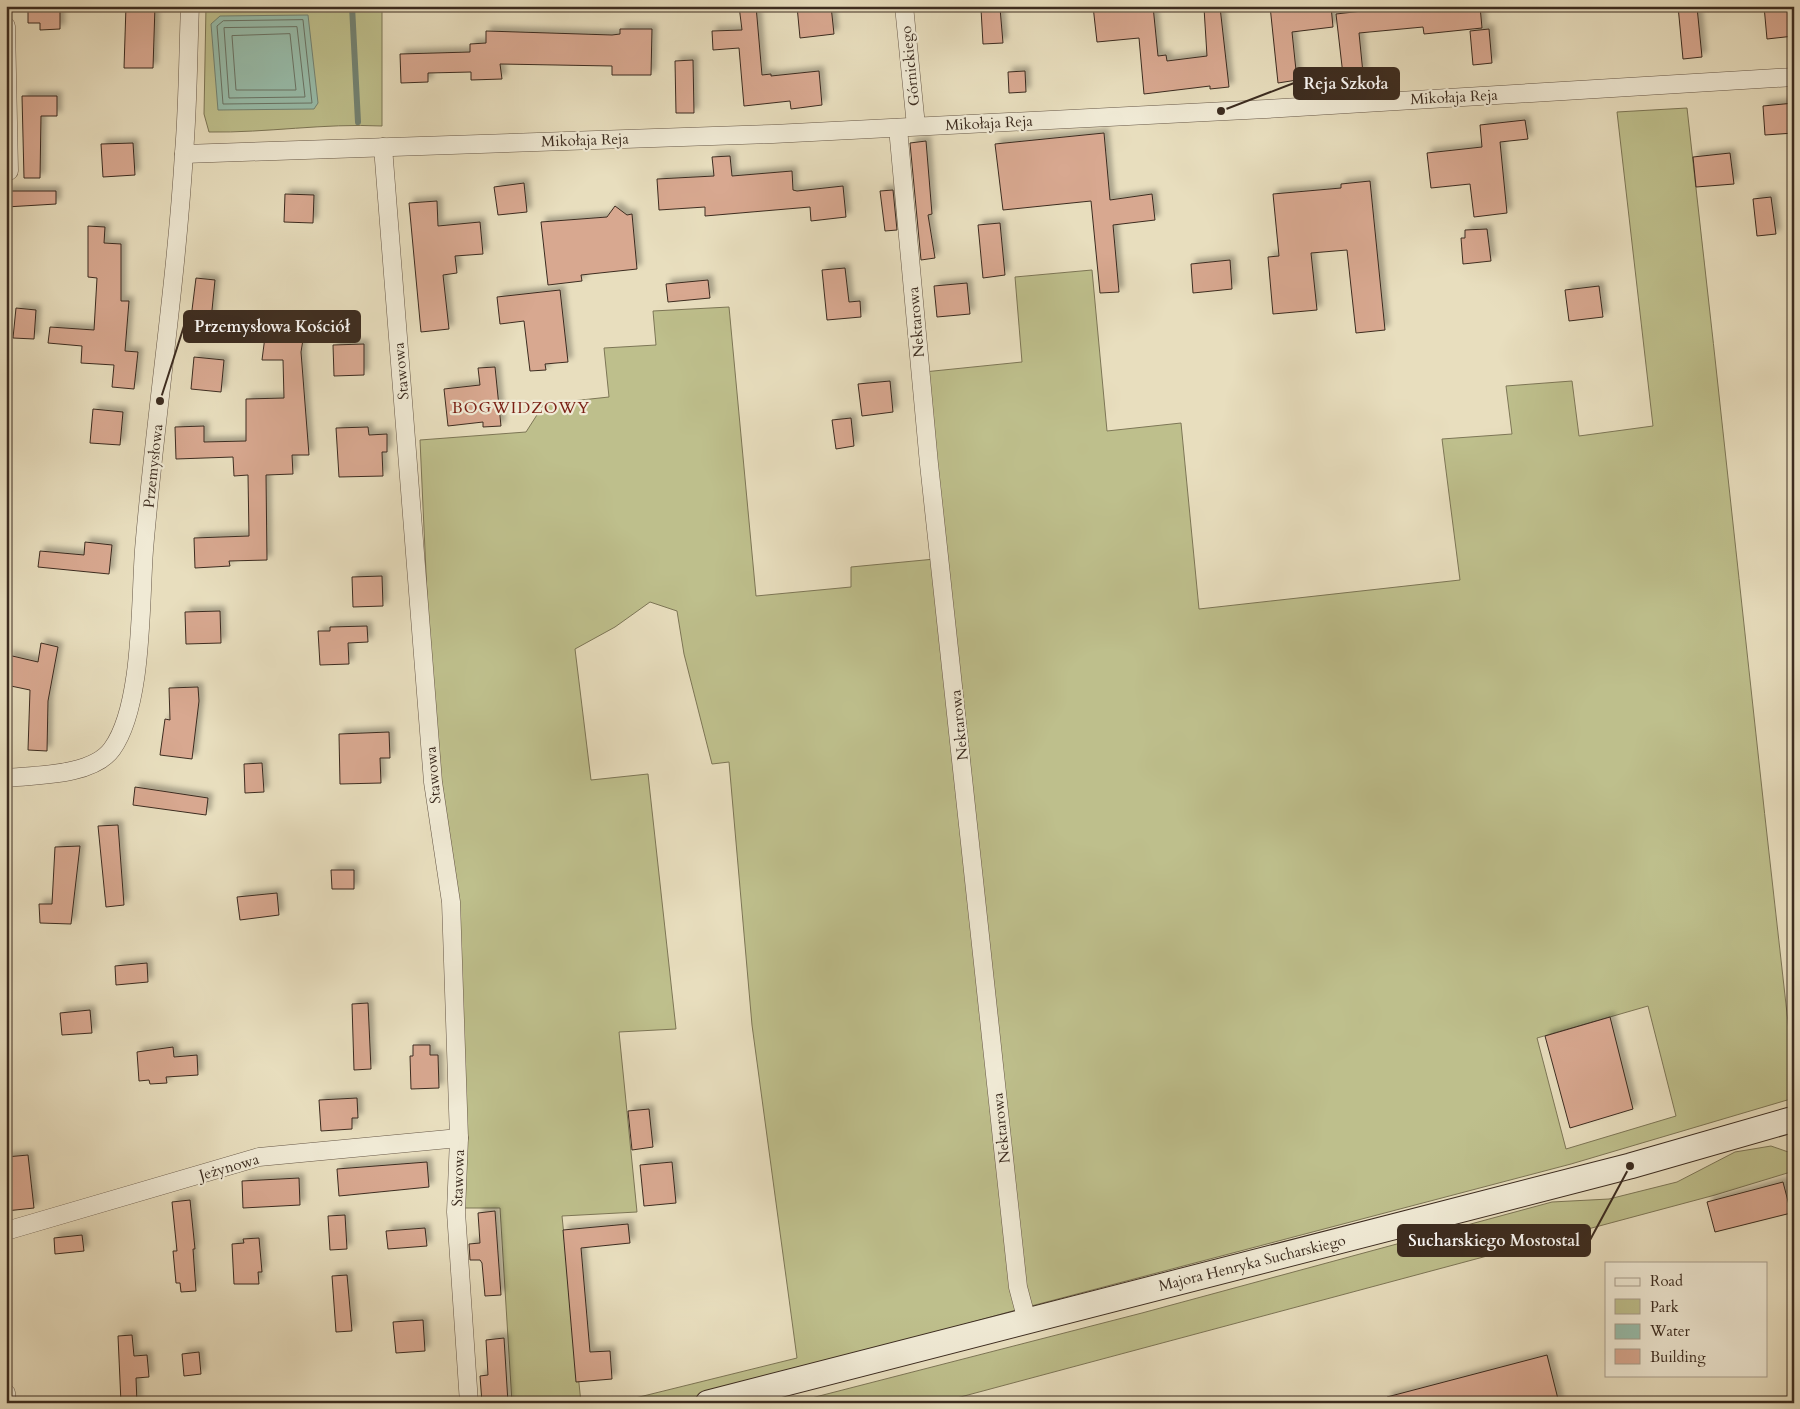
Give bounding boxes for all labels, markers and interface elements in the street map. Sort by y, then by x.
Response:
street label: Górnickiego [896,25,924,107]
callout: Reja Szkoła [1294,68,1399,99]
text: Reja Szkoła [1304,73,1388,95]
street label: Mikołaja Reja [1410,85,1499,109]
street label: Mikołaja Reja [945,111,1034,135]
street label: Mikołaja Reja [541,128,630,152]
street label: Nektarowa [903,285,929,358]
callout: Przemysłowa Kościół [184,311,360,342]
text: Przemysłowa Kościół [194,316,351,338]
street label: Stawowa [388,341,413,400]
district label: BOGWIDZOWY [452,397,590,419]
street label: Przemysłowa [139,423,167,509]
street label: Nektarowa [945,688,973,761]
street label: Stawowa [420,745,445,804]
street label: Nektarowa [987,1091,1015,1164]
street label: Stawowa [447,1148,469,1207]
street label: Jeżynowa [195,1149,262,1186]
callout: Sucharskiego Mostostal [1398,1225,1590,1256]
street label: Majora Henryka Sucharskiego [1156,1230,1348,1296]
text: Sucharskiego Mostostal [1408,1230,1580,1252]
legend [1605,1262,1768,1376]
text: Road [1650,1271,1683,1291]
text: Park [1650,1297,1679,1317]
text: Water [1649,1321,1691,1341]
text: Building [1650,1347,1706,1367]

